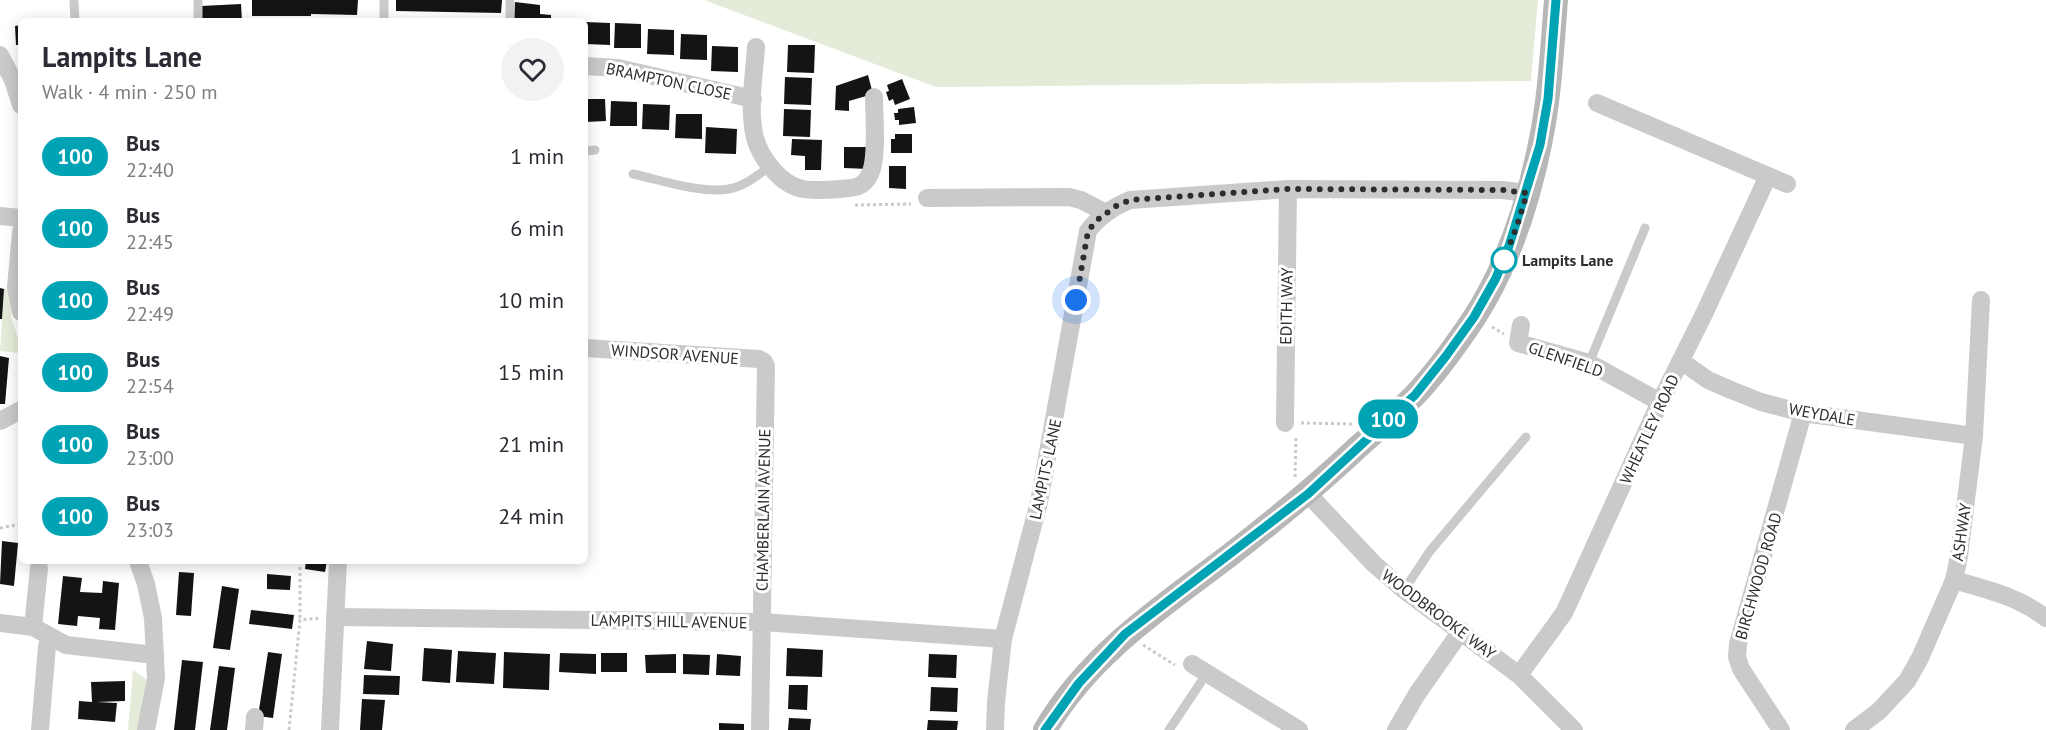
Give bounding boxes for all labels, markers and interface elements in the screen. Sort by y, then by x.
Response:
text: Lampits Lane [42,38,202,75]
button: heart [501,38,564,101]
street label: BRAMPTON CLOSE [605,58,733,104]
text: Walk · 4 min · 250 m [42,79,218,105]
text: Bus [126,129,160,157]
text: 1 min [510,142,564,170]
text: 100 [57,143,93,170]
text: 22:40 [126,157,174,183]
text: Bus [126,201,160,229]
text: 6 min [510,214,564,242]
text: 100 [57,215,93,242]
text: 22:45 [126,229,174,255]
marker: Lampits Lane [1491,247,1517,273]
place label: Lampits Lane [1522,250,1613,270]
street label: EDITH WAY [1275,267,1297,345]
text: Bus [126,273,160,301]
your location [1061,285,1091,315]
text: 10 min [498,286,564,314]
text: 100 [57,287,93,314]
text: 22:49 [126,301,174,327]
street label: GLENFIELD [1526,337,1606,381]
street label: WINDSOR AVENUE [610,340,740,368]
text: Bus [126,345,160,373]
text: 15 min [498,358,564,386]
text: 100 [57,359,93,386]
street label: WHEATLEY ROAD [1615,371,1683,487]
text: 22:54 [126,373,174,399]
street label: WEYDALE [1787,398,1857,430]
line badge: 100 [1354,400,1422,438]
text: 100 [1370,406,1406,433]
text: Bus [126,417,160,445]
street label: LAMPITS LANE [1025,417,1065,521]
street label: CHAMBERLAIN AVENUE [752,429,774,591]
text: 21 min [498,430,564,458]
text: 100 [57,431,93,458]
text: 23:00 [126,445,174,471]
text: Bus [126,489,160,517]
text: 24 min [498,502,564,530]
street label: ASHWAY [1947,502,1975,562]
text: 100 [57,503,93,530]
street label: BIRCHWOOD ROAD [1730,510,1786,642]
text: 23:03 [126,517,174,543]
street label: WOODBROOKE WAY [1378,565,1500,663]
street label: LAMPITS HILL AVENUE [590,610,748,632]

